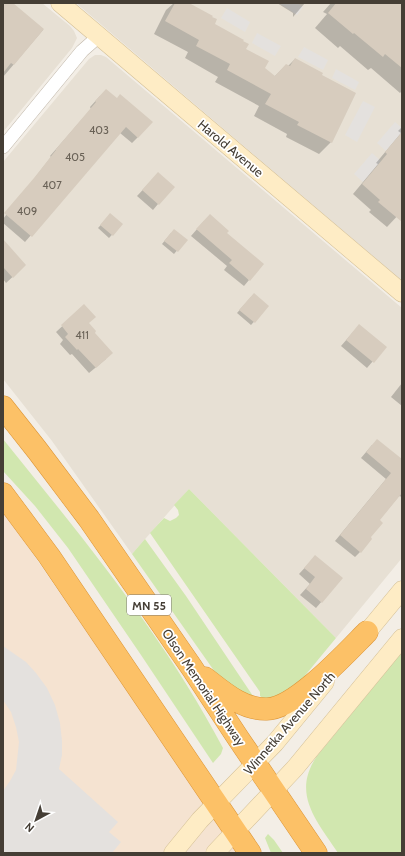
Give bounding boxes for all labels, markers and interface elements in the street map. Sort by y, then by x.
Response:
street label: Harold Avenue [195,116,267,180]
house number: 403 [89,123,109,137]
house number: 405 [65,150,85,164]
house number: 407 [42,178,62,192]
house number: 409 [17,204,37,218]
house number: 411 [75,328,89,342]
road number: MN 55 [127,595,171,615]
street label: Olson Memorial Highway [159,625,249,749]
street label: Winnetka Avenue North [240,668,338,778]
north arrow [16,800,56,840]
text: N [22,820,37,836]

